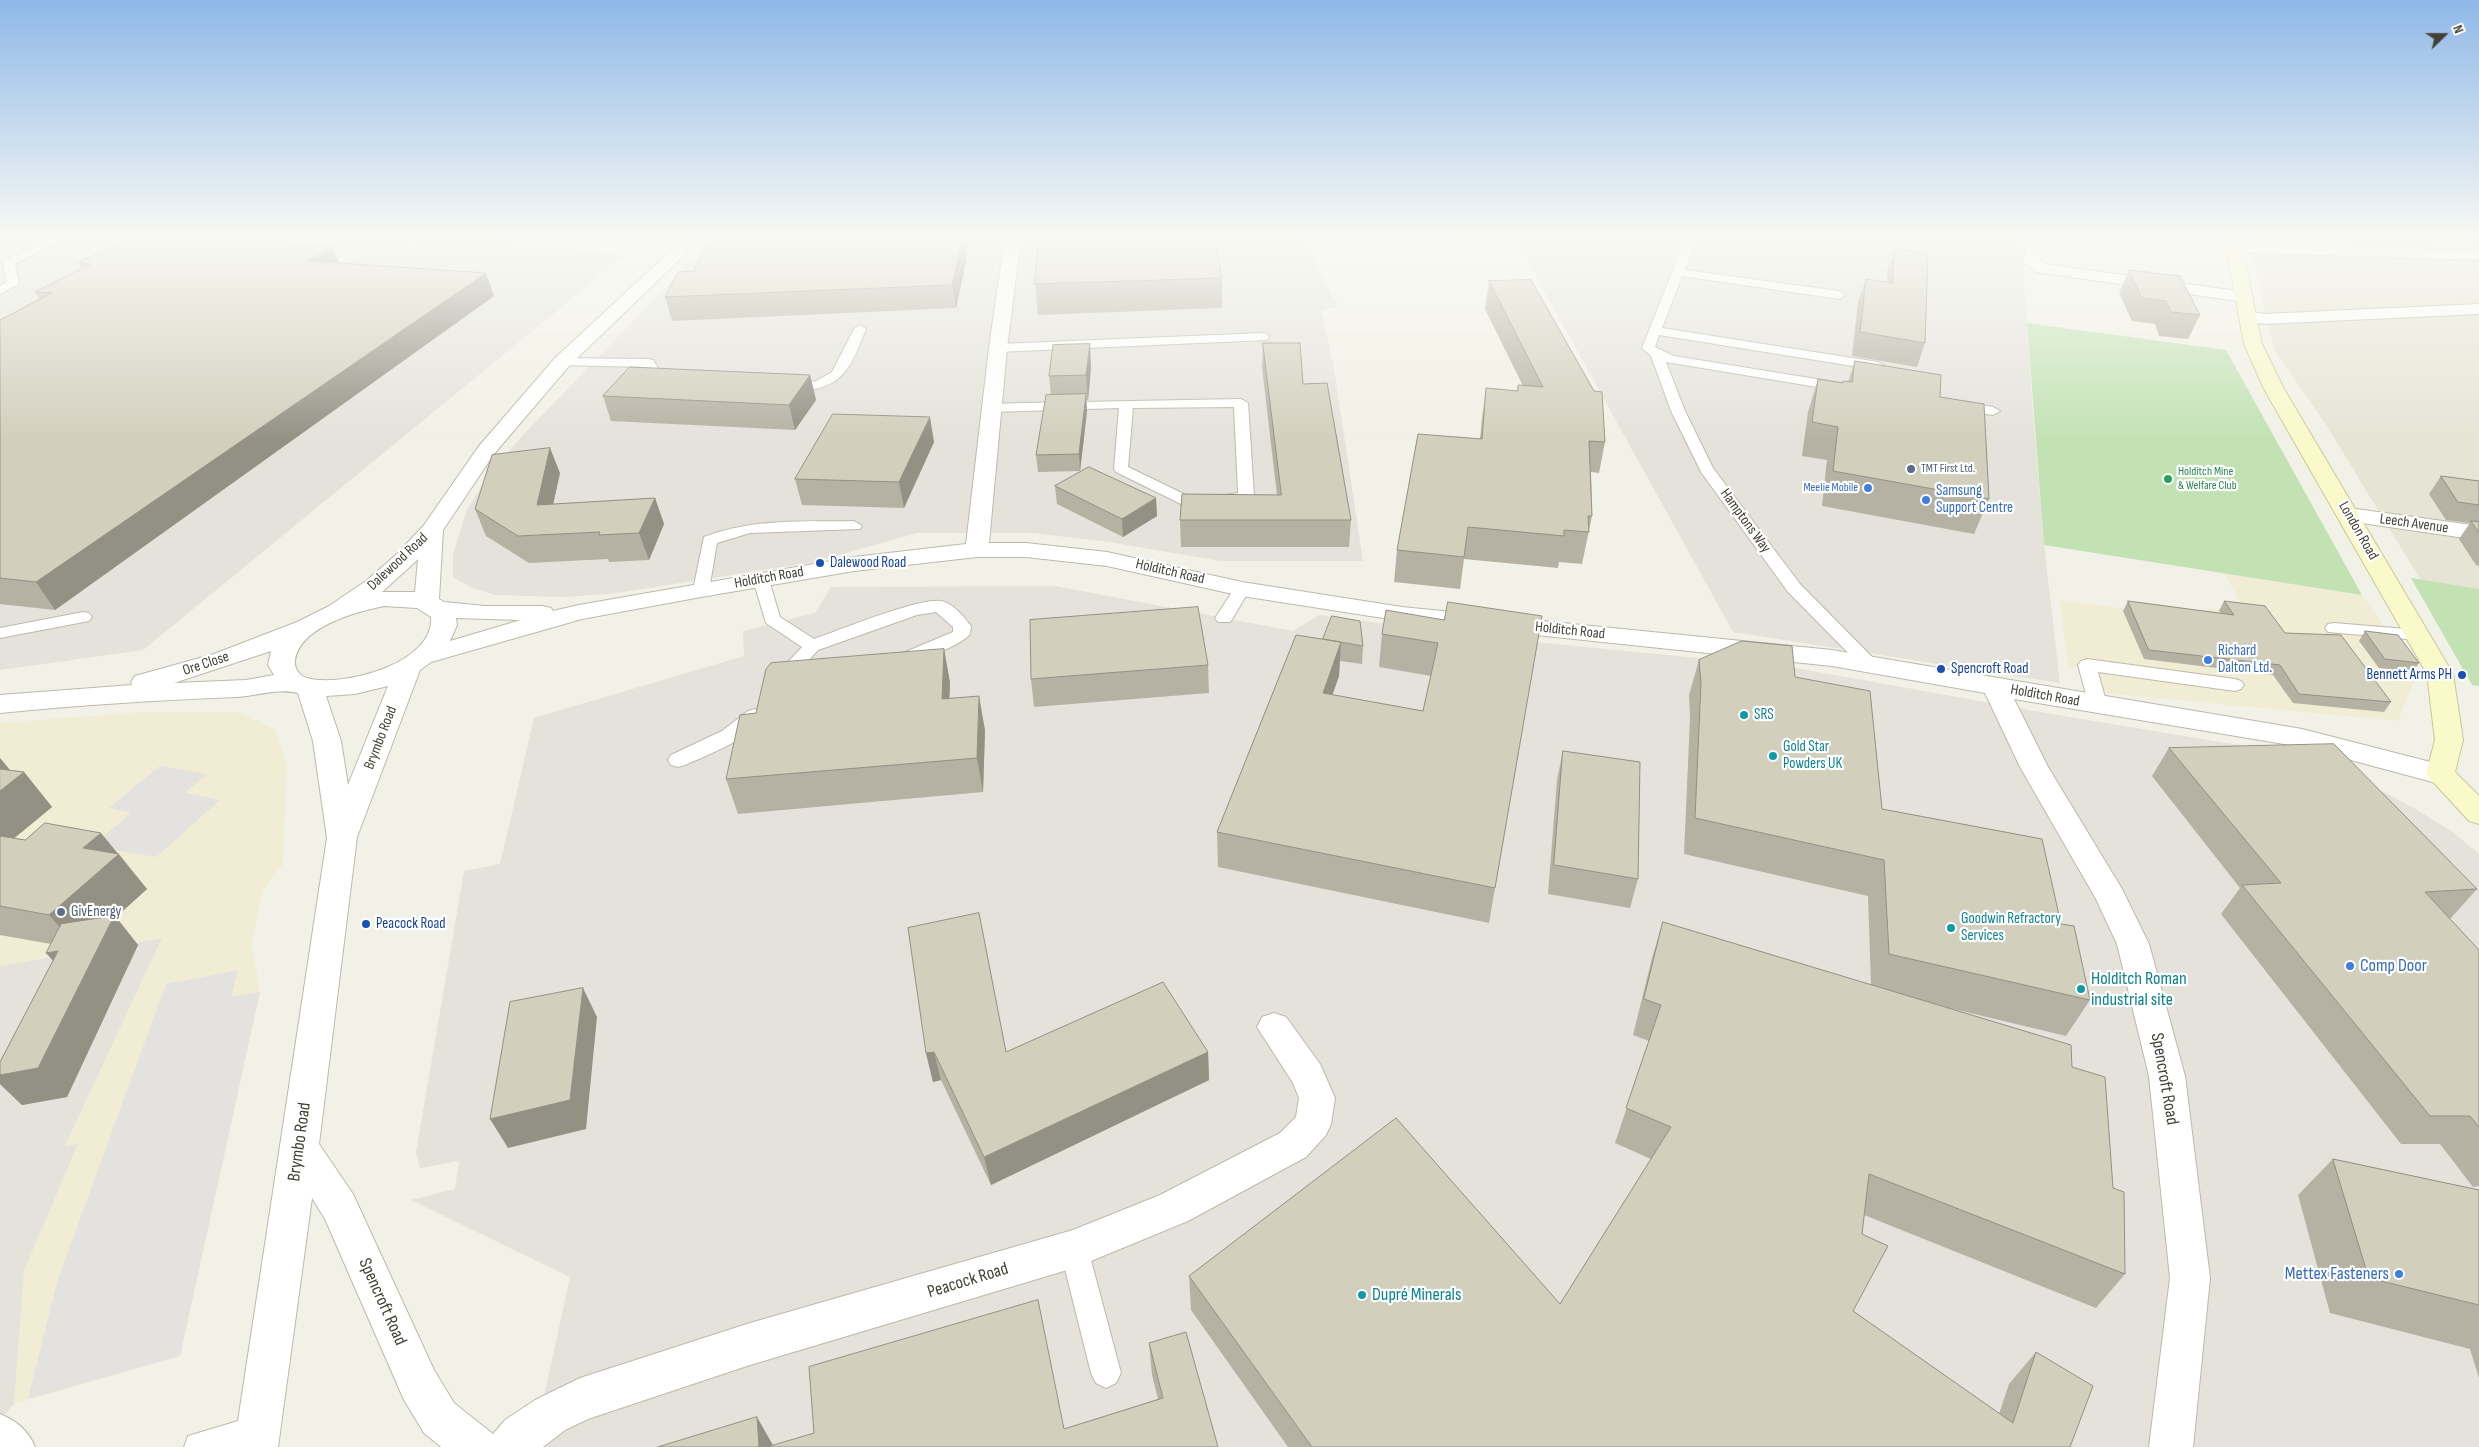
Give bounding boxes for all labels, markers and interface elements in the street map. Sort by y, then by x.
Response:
north arrow [2419,10,2469,60]
text: N [2449,23,2468,36]
place label: TMT First Ltd. [1921,462,1975,476]
marker: TMT First Ltd. [1905,463,1917,475]
place label: Holditch Mine & Welfare Club [2178,465,2237,493]
marker: Holditch Mine & Welfare Club [2162,473,2174,485]
place label: Meelie Mobile [1803,481,1858,495]
marker: Meelie Mobile [1862,482,1874,494]
place label: Samsung Support Centre [1936,482,2013,517]
street label: Hamptons Way [1716,485,1774,557]
marker: Samsung Support Centre [1920,494,1932,506]
street label: London Road [2334,499,2382,563]
street label: Leech Avenue [2379,510,2449,538]
street label: Dalewood Road [364,529,432,595]
place label: Dalewood Road [830,554,906,572]
street label: Holditch Road [1134,555,1206,589]
marker: Dalewood Road [814,557,826,569]
street label: Holditch Road [733,563,805,593]
street label: Holditch Road [1534,618,1606,644]
place label: Richard Dalton Ltd. [2218,642,2272,677]
street label: Ore Close [181,648,231,680]
marker: Richard Dalton Ltd. [2202,654,2214,666]
place label: Spencroft Road [1951,660,2028,678]
marker: Spencroft Road [1935,663,1947,675]
place label: Bennett Arms PH [2367,666,2452,684]
marker: Bennett Arms PH [2456,669,2468,681]
street label: Holditch Road [2009,681,2081,711]
street label: Brymbo Road [361,704,401,772]
place label: SRS [1754,706,1774,724]
marker: SRS [1738,709,1750,721]
place label: Gold Star Powders UK [1783,738,1842,773]
marker: Gold Star Powders UK [1767,750,1779,762]
place label: GivEnergy [71,903,121,921]
marker: GivEnergy [55,906,67,918]
place label: Goodwin Refractory Services [1961,910,2061,945]
place label: Peacock Road [376,915,445,933]
marker: Peacock Road [360,918,372,930]
marker: Goodwin Refractory Services [1945,922,1957,934]
place label: Comp Door [2360,955,2427,977]
marker: Comp Door [2344,960,2356,972]
place label: Holditch Roman industrial site [2091,968,2187,1011]
marker: Holditch Roman industrial site [2075,983,2087,995]
street label: Spencroft Road [2145,1031,2183,1127]
street label: Brymbo Road [284,1101,316,1183]
street label: Spencroft Road [353,1255,411,1349]
street label: Peacock Road [925,1258,1011,1304]
place label: Mettex Fasteners [2285,1263,2389,1285]
marker: Mettex Fasteners [2393,1268,2405,1280]
place label: Dupré Minerals [1372,1284,1461,1306]
marker: Dupré Minerals [1356,1289,1368,1301]

